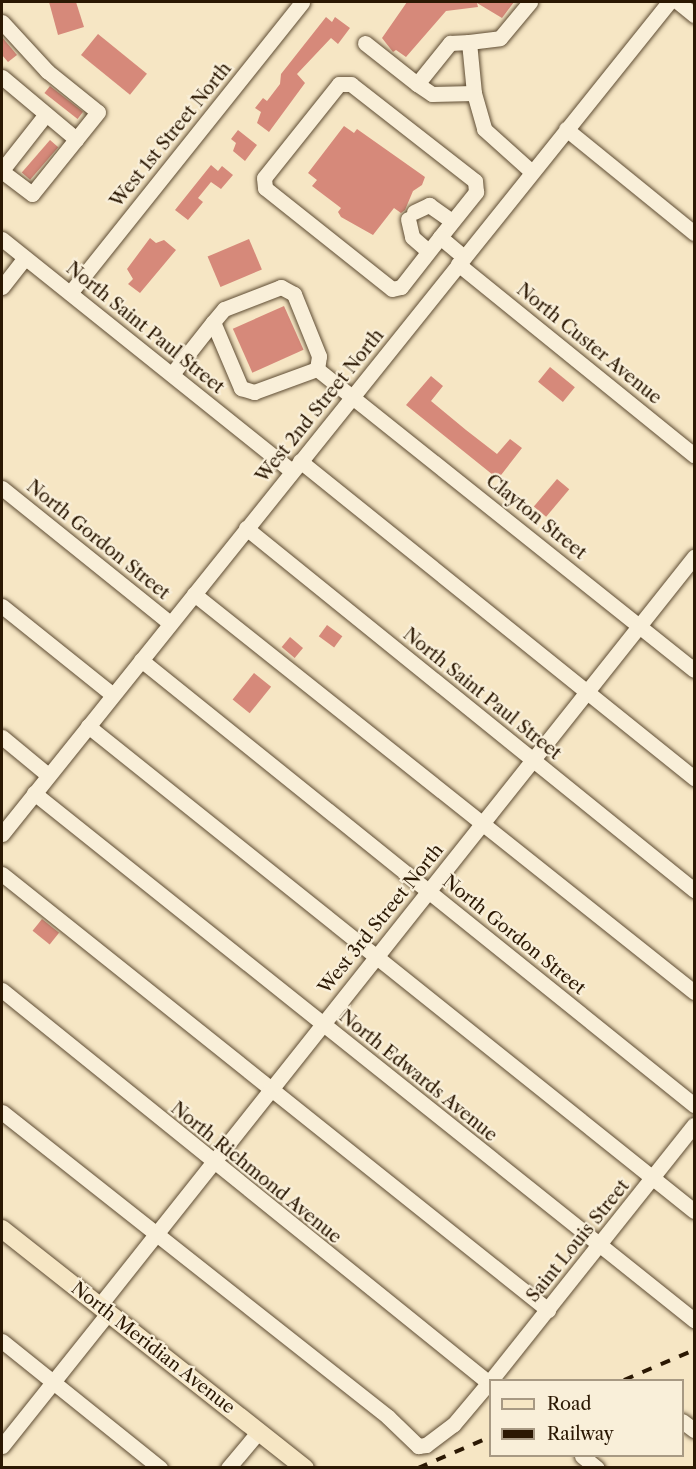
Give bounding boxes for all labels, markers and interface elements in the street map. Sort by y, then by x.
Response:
street label: West 1st Street North [106,58,236,212]
street label: North Saint Paul Street [62,258,228,398]
street label: North Custer Avenue [512,279,666,409]
street label: West 2nd Street North [252,325,388,487]
street label: Clayton Street [482,470,590,564]
street label: North Gordon Street [22,476,174,604]
street label: North Saint Paul Street [399,624,565,764]
street label: West 3rd Street North [314,840,448,998]
street label: North Gordon Street [438,871,590,999]
street label: North Edwards Avenue [334,1005,502,1147]
street label: North Richmond Avenue [166,1097,346,1249]
street label: Saint Louis Street [522,1175,634,1307]
street label: North Meridian Avenue [67,1277,239,1419]
legend [489,1379,684,1457]
text: Road [547,1393,592,1415]
text: Railway [547,1423,614,1445]

